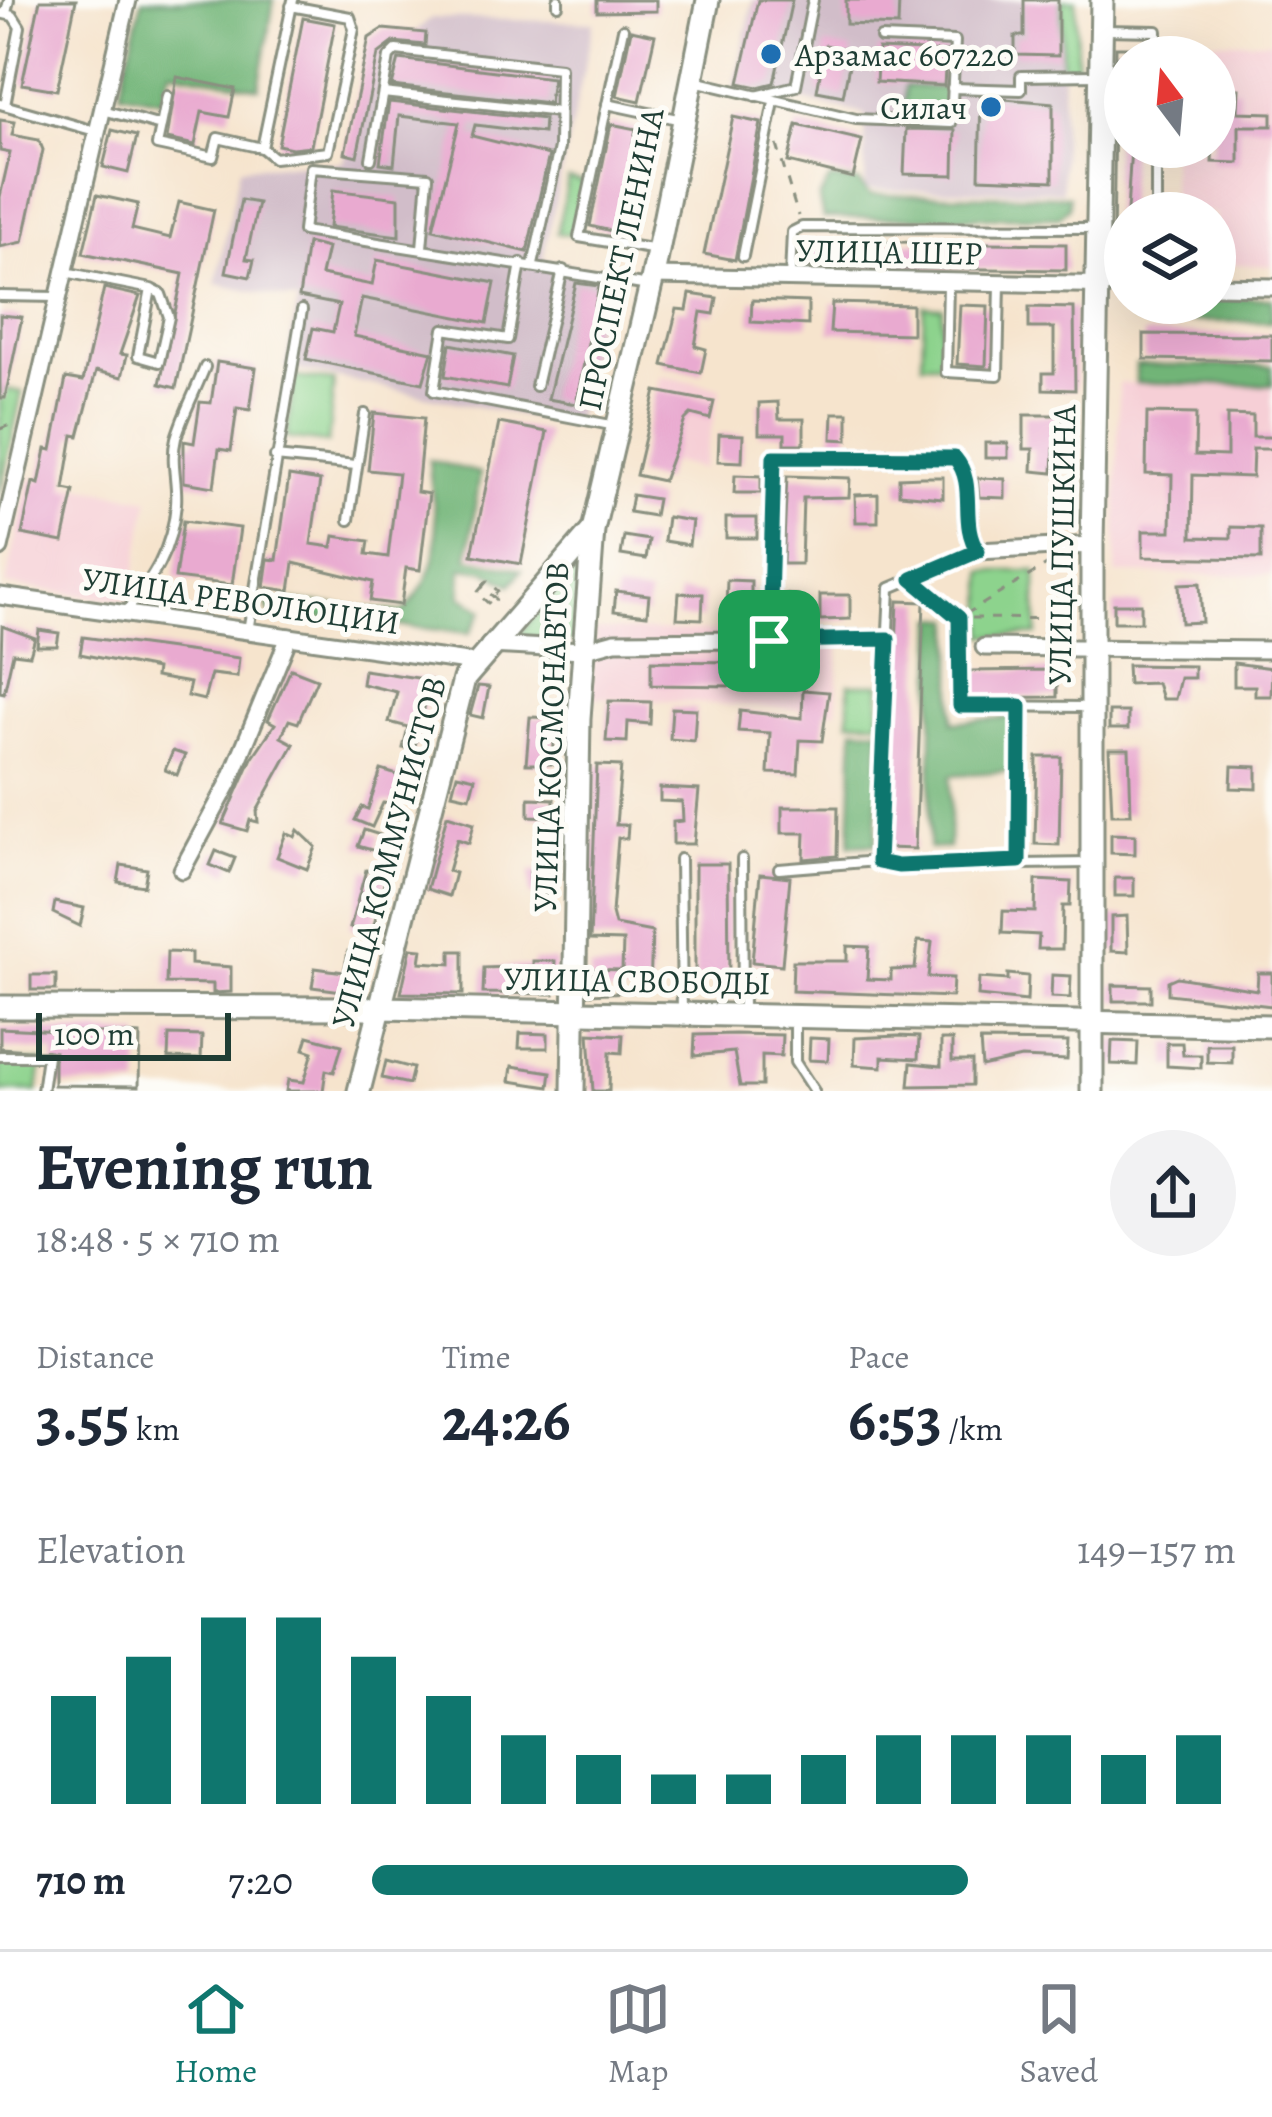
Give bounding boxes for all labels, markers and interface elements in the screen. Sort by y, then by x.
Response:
place label: Арзамас 607220 [794,32,1014,77]
north arrow [1104,36,1236,168]
map controls [1104,36,1236,324]
marker: Арзамас 607220 [758,41,784,67]
place label: Силач [880,85,967,130]
marker: Силач [978,94,1004,120]
street label: ПРОСПЕКТ ЛЕНИНА [566,103,675,415]
button: layers [1104,192,1236,324]
street label: УЛИЦА ШЕР [796,227,982,276]
street label: УЛИЦА ПУШКИНА [1037,404,1086,686]
street label: УЛИЦА РЕВОЛЮЦИИ [79,556,403,645]
street label: УЛИЦА КОСМОНАВТОВ [522,561,579,913]
pin [718,590,820,692]
icon: arrive [736,608,802,674]
street label: УЛИЦА КОММУНИСТОВ [320,671,457,1033]
street label: УЛИЦА СВОБОДЫ [503,956,771,1005]
scale bar [36,1007,231,1060]
text: 100 m [54,1011,134,1056]
text: Evening run [36,1122,373,1212]
button: share [1110,1130,1236,1256]
text: 18:48 · 5 × 710 m [36,1212,280,1265]
text: Distance [36,1334,154,1379]
text: Time [442,1334,511,1379]
text: Pace [848,1334,909,1379]
text: 3.55 [36,1379,130,1461]
text: 24:26 [442,1379,570,1461]
text: 6:53 [848,1379,942,1461]
text: km [130,1406,180,1451]
text: /km [942,1406,1003,1451]
text: Elevation [36,1523,186,1576]
text: 149–157 m [1077,1523,1236,1576]
text: 710 m [36,1854,126,1907]
text: 7:20 [228,1854,293,1907]
tab: Home [174,1976,257,2093]
tab: Map [605,1976,671,2093]
tab: Saved [1020,1976,1098,2093]

